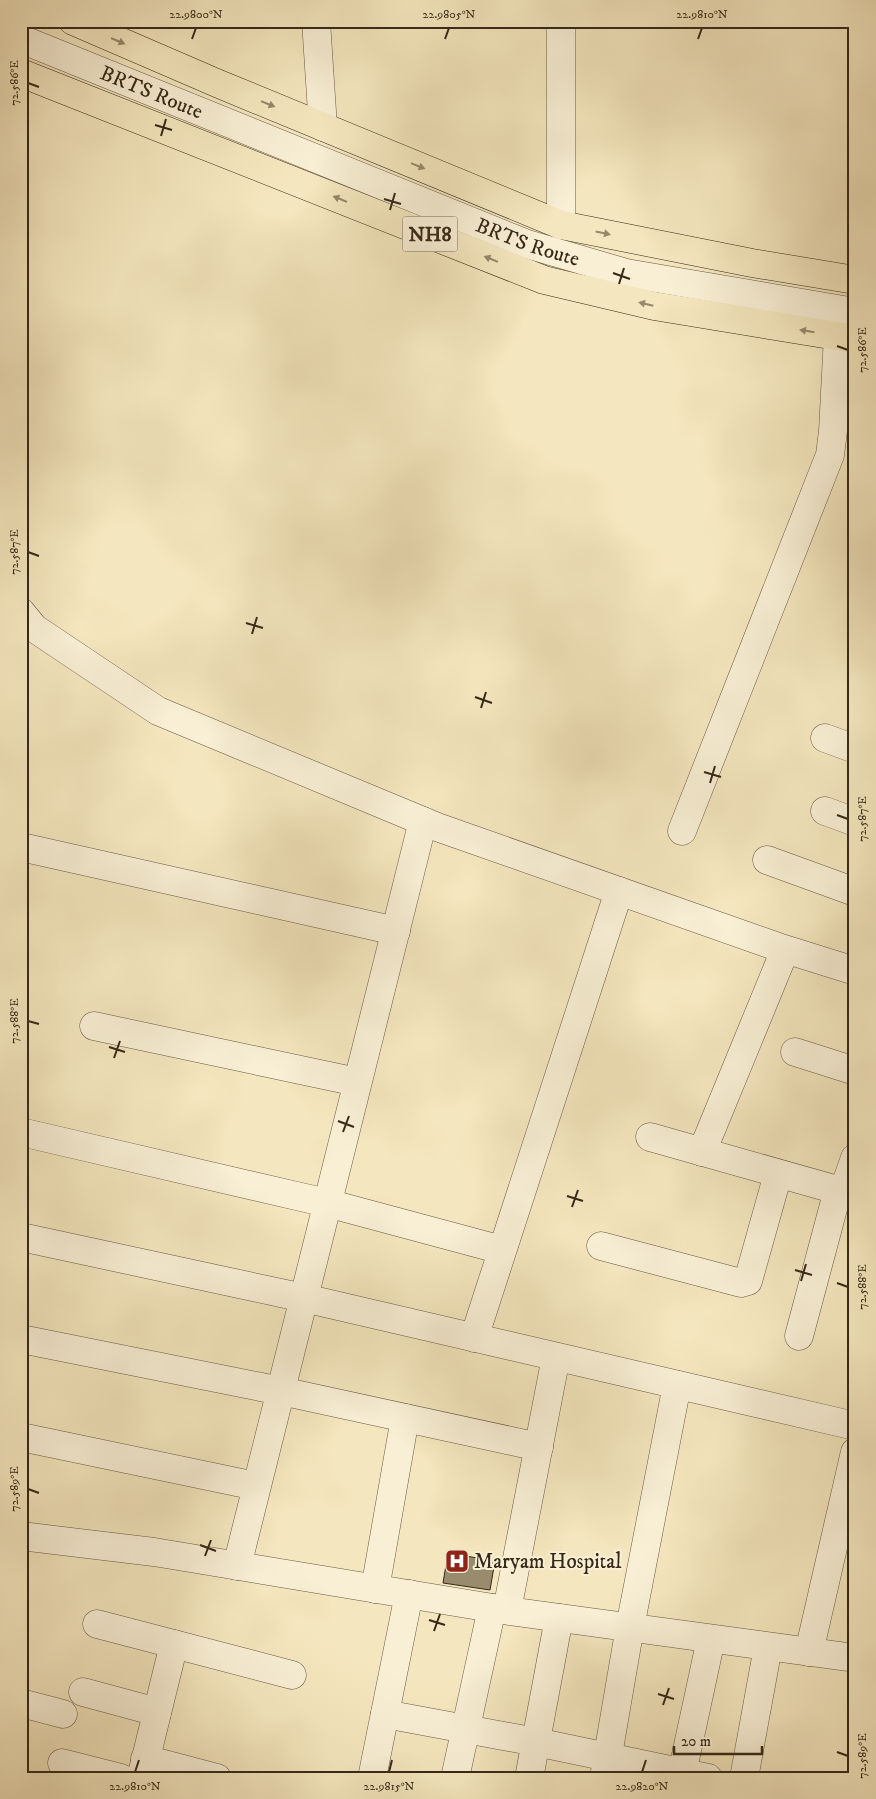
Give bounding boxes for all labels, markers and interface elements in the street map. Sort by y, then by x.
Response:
text: 22.9800°N [169,7,223,22]
text: 22.9805°N [423,7,476,22]
text: 22.9810°N [676,7,728,22]
one-way arrow [111,37,125,45]
text: 72.586°E [7,60,22,106]
street label: BRTS Route [96,60,207,125]
one-way arrow [260,101,275,109]
one-way arrow [411,162,426,170]
one-way arrow [333,194,347,202]
street label: BRTS Route [472,213,583,273]
road number: NH8 [402,216,458,252]
one-way arrow [595,229,611,237]
one-way arrow [483,255,498,263]
one-way arrow [639,300,654,308]
one-way arrow [798,326,814,334]
text: 72.586°E [855,327,870,373]
text: 72.587°E [7,529,22,575]
text: 72.587°E [855,796,870,842]
text: 72.588°E [7,998,22,1044]
text: 72.588°E [855,1264,870,1310]
text: 72.589°E [7,1466,22,1512]
hospital icon: Maryam Hospital [444,1548,470,1574]
place label: Maryam Hospital [474,1549,622,1575]
scale bar [674,1724,761,1756]
text: 20 m [681,1732,711,1751]
text: 72.589°E [855,1733,870,1779]
text: 22.9810°N [109,1779,161,1794]
text: 22.9815°N [364,1779,415,1794]
text: 22.9820°N [616,1779,669,1794]

